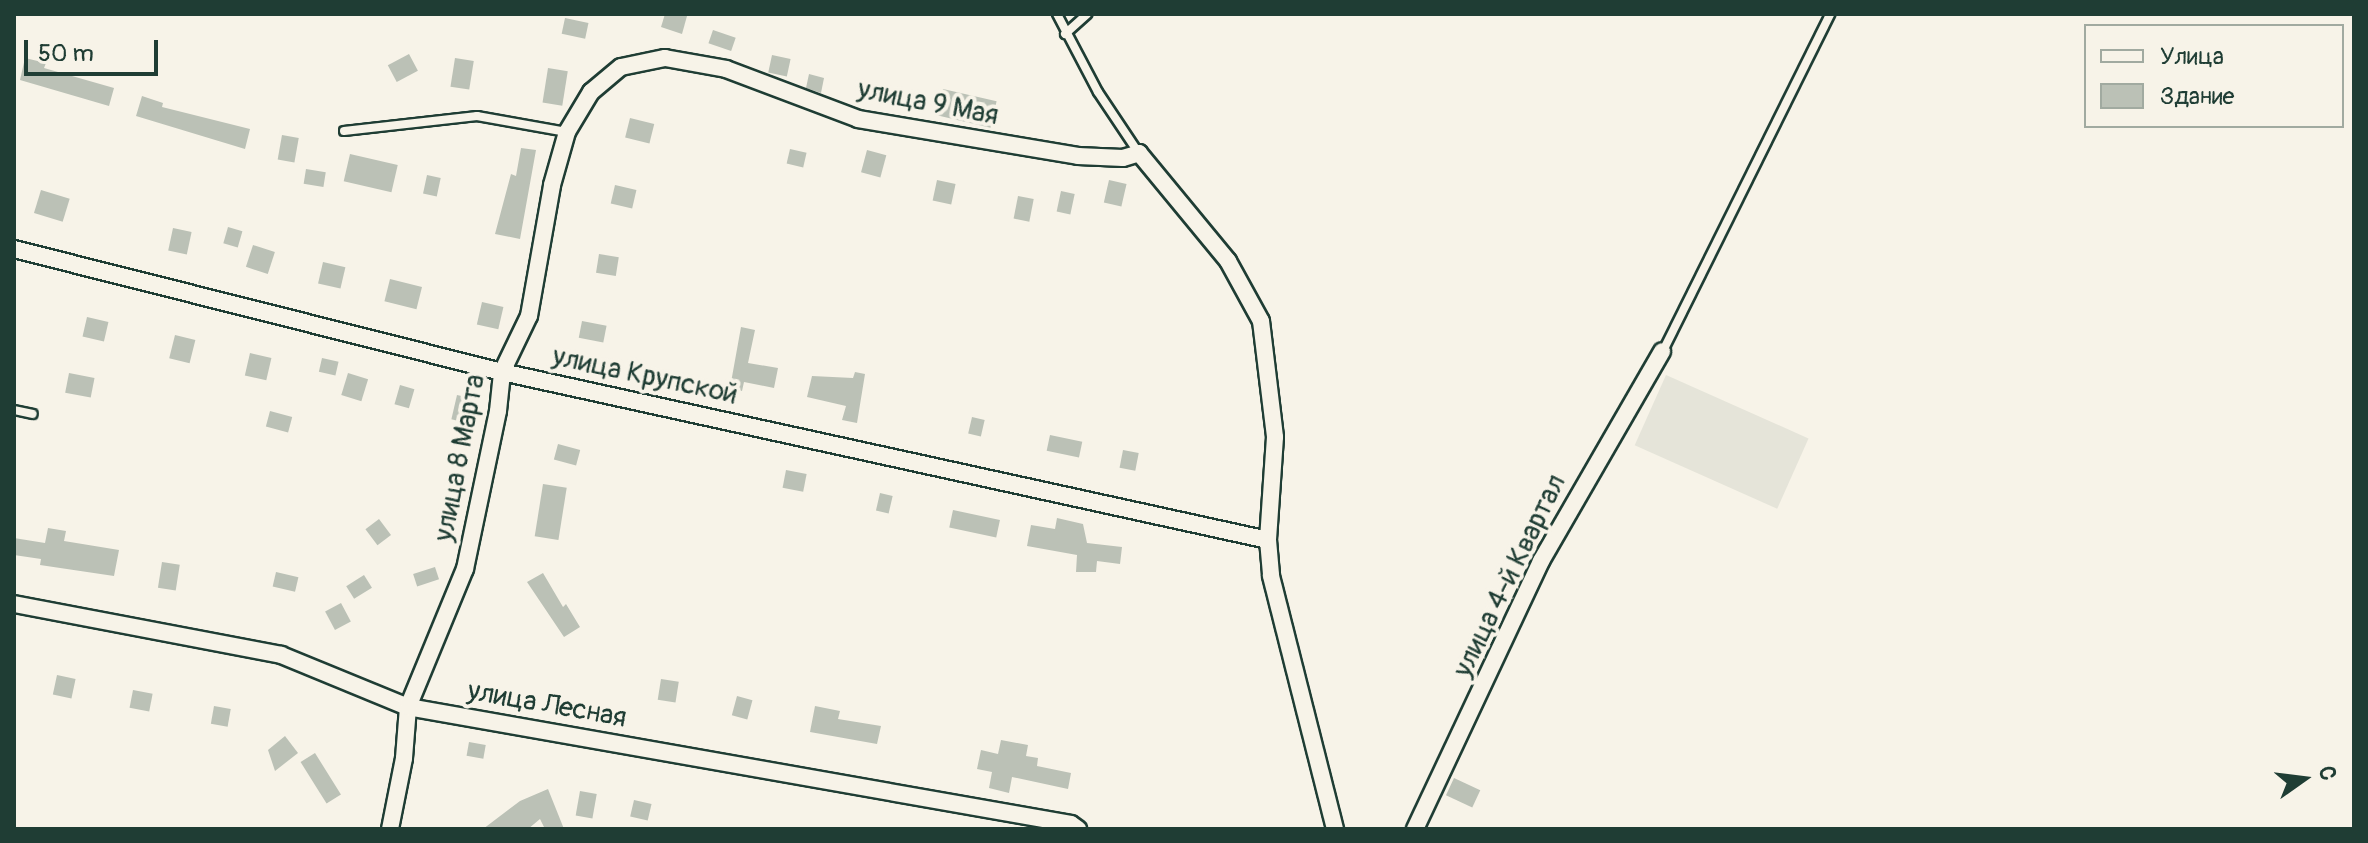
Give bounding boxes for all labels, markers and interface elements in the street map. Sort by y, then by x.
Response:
scale bar [28,24,162,74]
legend [2084,24,2344,128]
text: 50 m [38,39,94,68]
text: Улица [2160,42,2224,71]
street label: улица 9 Мая [855,73,1001,133]
text: Здание [2160,82,2234,111]
street label: улица Крупской [549,340,741,412]
street label: улица 8 Марта [427,372,493,544]
street label: улица 4-й Квартал [1446,469,1574,683]
street label: улица Лесная [465,674,629,736]
north arrow [2264,739,2344,819]
text: С [2312,763,2343,783]

